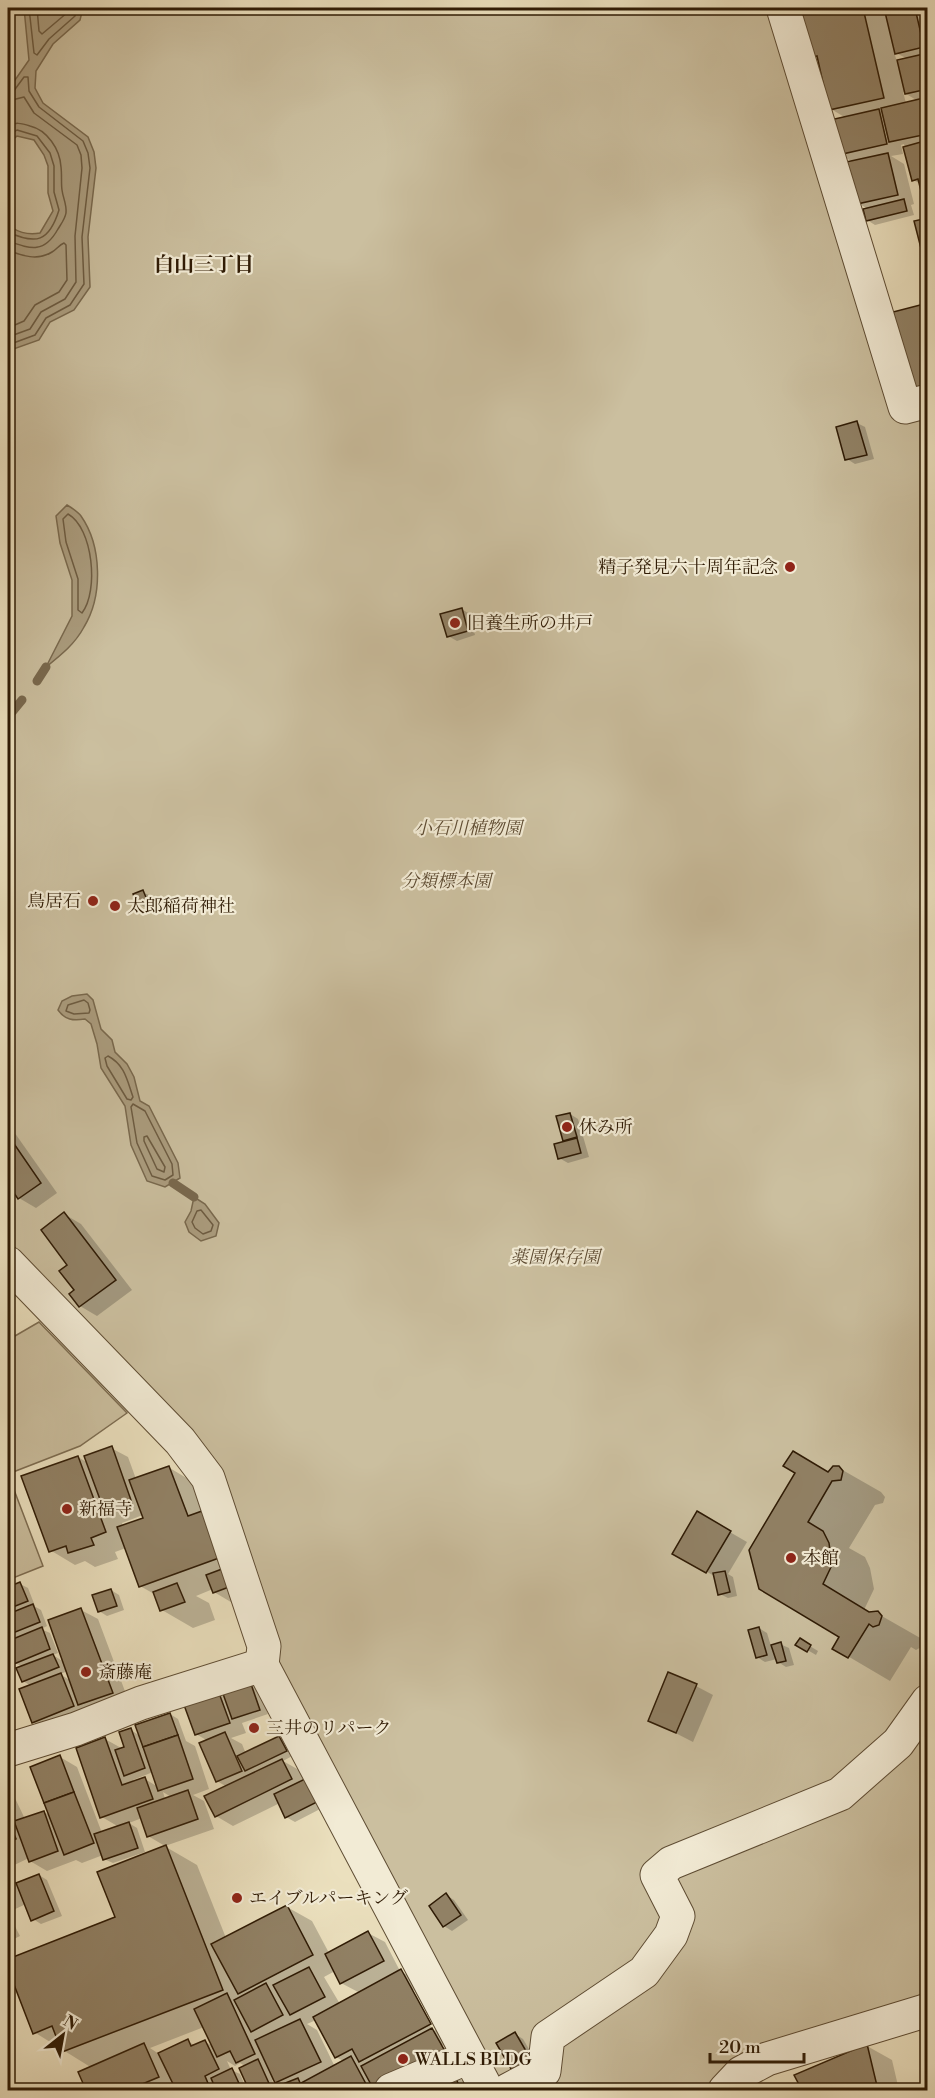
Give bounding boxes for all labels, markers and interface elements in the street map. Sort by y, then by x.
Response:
district label: 白山三丁目 [154,253,254,278]
place label: 精子発見六十周年記念 [598,556,778,579]
marker: 精子発見六十周年記念 [783,560,797,574]
place label: 旧養生所の井戸 [467,612,593,635]
marker: 旧養生所の井戸 [448,616,462,630]
park label: 小石川植物園 [414,817,525,840]
park label: 分類標本園 [401,870,494,893]
place label: 鳥居石 [27,890,81,913]
marker: 鳥居石 [86,894,100,908]
place label: 太郎稲荷神社 [127,895,235,918]
marker: 太郎稲荷神社 [108,899,122,913]
place label: 休み所 [579,1116,633,1139]
marker: 休み所 [560,1120,574,1134]
park label: 薬園保存園 [510,1246,603,1269]
place label: 新福寺 [79,1498,133,1521]
marker: 新福寺 [60,1502,74,1516]
place label: 本館 [803,1547,839,1570]
marker: 本館 [784,1551,798,1565]
place label: 斎藤庵 [98,1661,152,1684]
marker: 斎藤庵 [79,1665,93,1679]
place label: 三井のリパーク [266,1717,391,1740]
marker: 三井のリパーク [247,1721,261,1735]
place label: エイブルパーキング [249,1887,408,1910]
marker: エイブルパーキング [230,1891,244,1905]
north arrow [33,2005,93,2065]
text: N [60,2011,81,2035]
scale bar [710,2026,804,2064]
text: 20 m [719,2036,761,2059]
place label: WALLS BLDG [414,2048,532,2071]
marker: WALLS BLDG [396,2052,410,2066]

